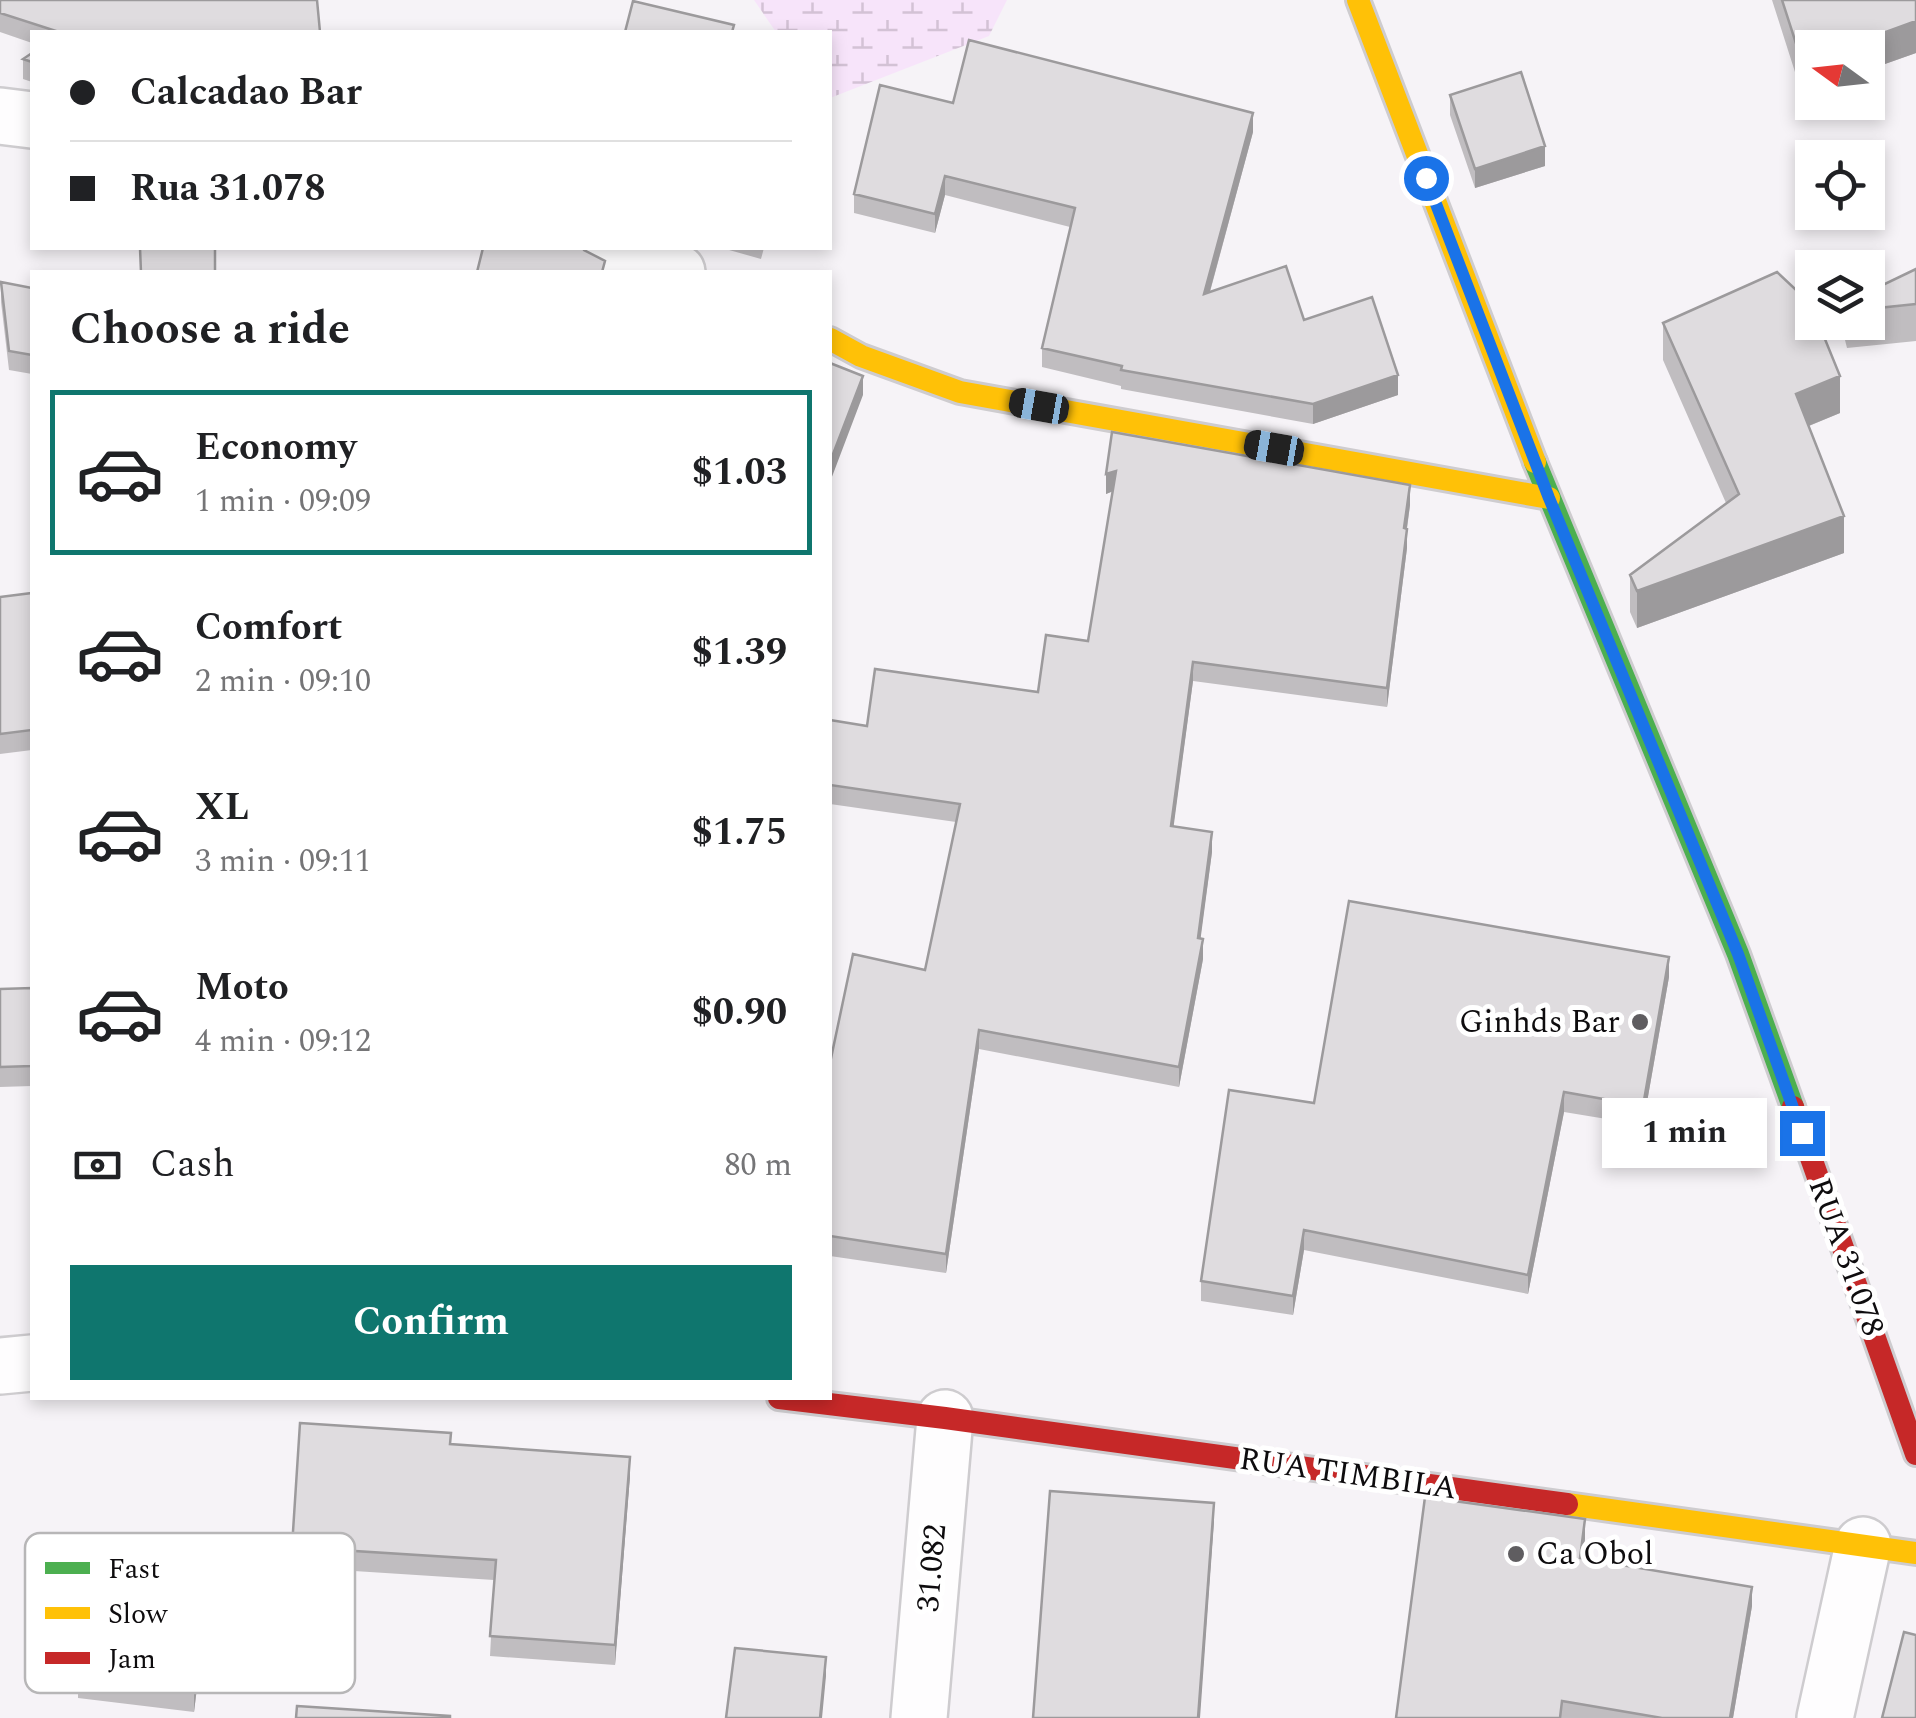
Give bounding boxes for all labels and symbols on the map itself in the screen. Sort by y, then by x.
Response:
north arrow [1795,30,1885,120]
route start [1404,156,1449,201]
car [1007,386,1071,426]
car [1242,428,1306,468]
place label: Ginhds Bar [1459,998,1620,1047]
marker: Ginhds Bar [1629,1011,1651,1033]
callout: 1 min [1602,1098,1767,1168]
route end [1780,1111,1825,1156]
street label: RUA 31.078 [1795,1171,1897,1343]
street label: RUA TIMBILA [1236,1435,1460,1513]
street label: 31.082 [904,1522,960,1614]
place label: Ca Obol [1536,1530,1653,1579]
legend [25,1533,355,1693]
marker: Ca Obol [1505,1543,1527,1565]
text: Fast [108,1548,160,1591]
text: Slow [108,1593,168,1636]
text: Jam [108,1638,156,1681]

